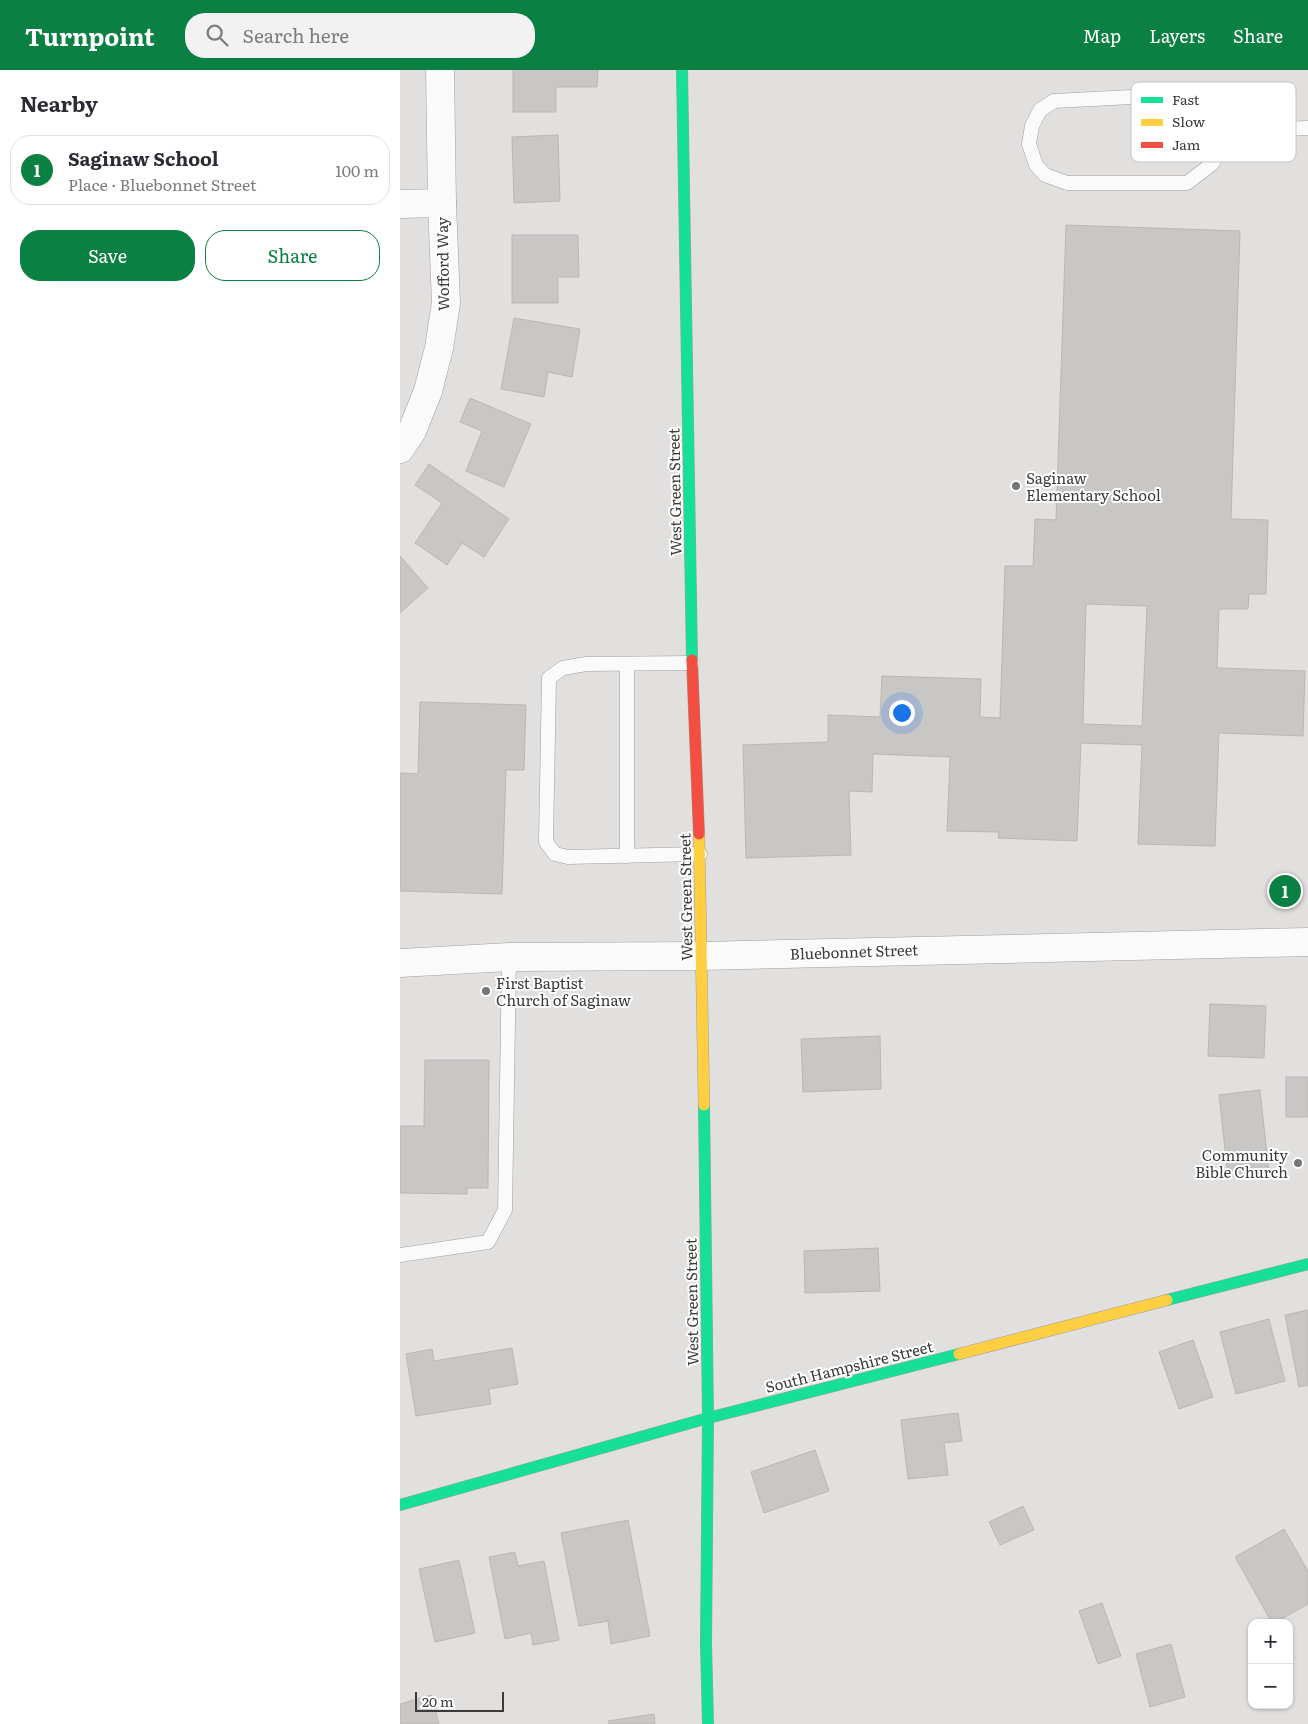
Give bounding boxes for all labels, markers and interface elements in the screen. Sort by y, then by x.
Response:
search box [185,13,535,58]
text: Turnpoint [25,18,155,53]
icon: search [203,21,231,49]
text: Search here [243,21,349,49]
text: Map [1083,22,1121,49]
text: Layers [1149,22,1205,49]
text: Share [1233,22,1283,49]
legend [1131,82,1296,162]
text: Nearby [20,87,98,118]
text: Fast [1172,89,1200,109]
text: Slow [1172,111,1205,131]
text: Jam [1172,134,1201,154]
text: Saginaw School [68,144,219,172]
text: 1 [34,158,40,182]
text: 100 m [335,158,379,182]
text: Place · Bluebonnet Street [68,172,256,196]
street label: Wofford Way [430,216,454,311]
button: Save [20,230,195,281]
button: Share [205,230,380,281]
street label: West Green Street [661,428,687,556]
place label: Saginaw Elementary School [1026,466,1161,506]
marker: Saginaw Elementary School [1010,480,1022,492]
your location [889,700,915,726]
street label: West Green Street [672,833,698,961]
pin: 1 [1269,872,1301,910]
street label: Bluebonnet Street [789,937,919,965]
place label: First Baptist Church of Saginaw [496,971,631,1011]
marker: First Baptist Church of Saginaw [480,985,492,997]
place label: Community Bible Church [1195,1143,1288,1183]
marker: Community Bible Church [1292,1157,1304,1169]
street label: West Green Street [678,1238,704,1366]
street label: South Hampshire Street [763,1334,935,1398]
map controls [1248,1619,1293,1709]
button: + [1248,1619,1293,1664]
button: − [1248,1664,1293,1709]
scale bar [415,1689,504,1712]
text: 20 m [422,1691,454,1711]

